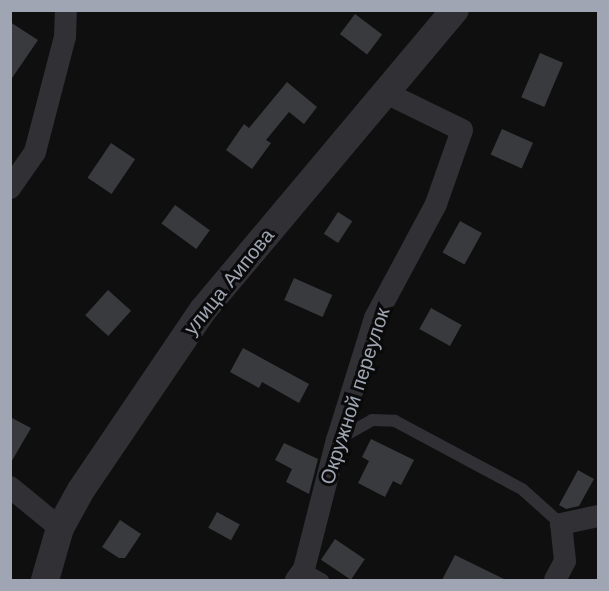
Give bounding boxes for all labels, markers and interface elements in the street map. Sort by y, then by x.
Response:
street label: улица Аипова [179,224,279,340]
street label: Окружной переулок [315,305,395,487]

